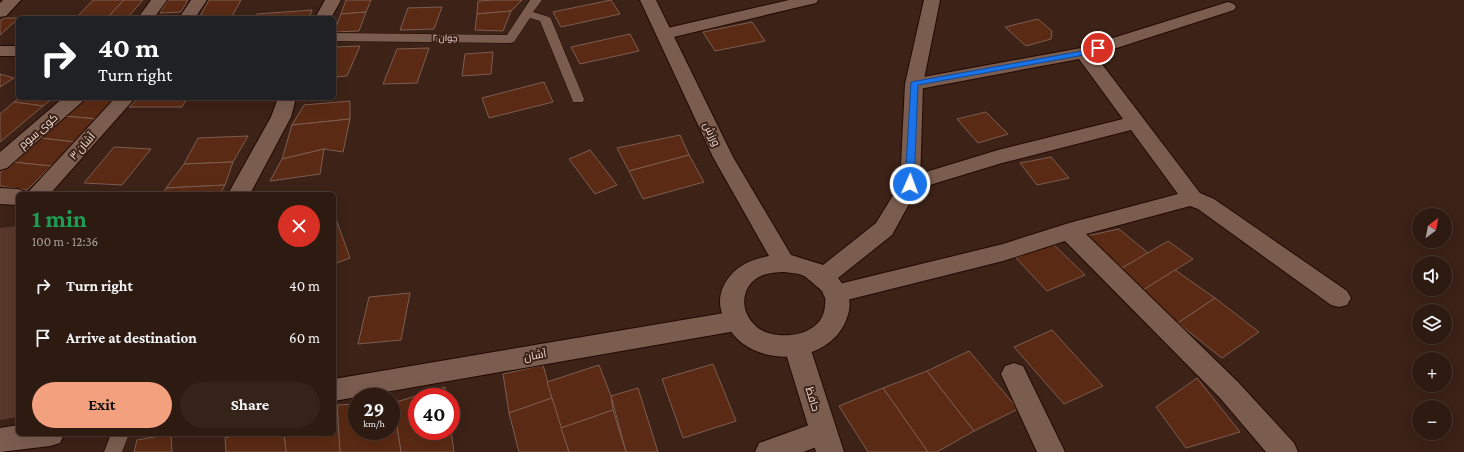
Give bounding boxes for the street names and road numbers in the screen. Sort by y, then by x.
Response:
street label: جوان ۲ [432,33,458,43]
street label: کوی سوم [16,111,61,153]
street label: ورزش [700,120,723,148]
street label: آشان ۳ [67,130,98,163]
street label: آشان [523,347,547,364]
street label: حافظ [804,385,822,413]

